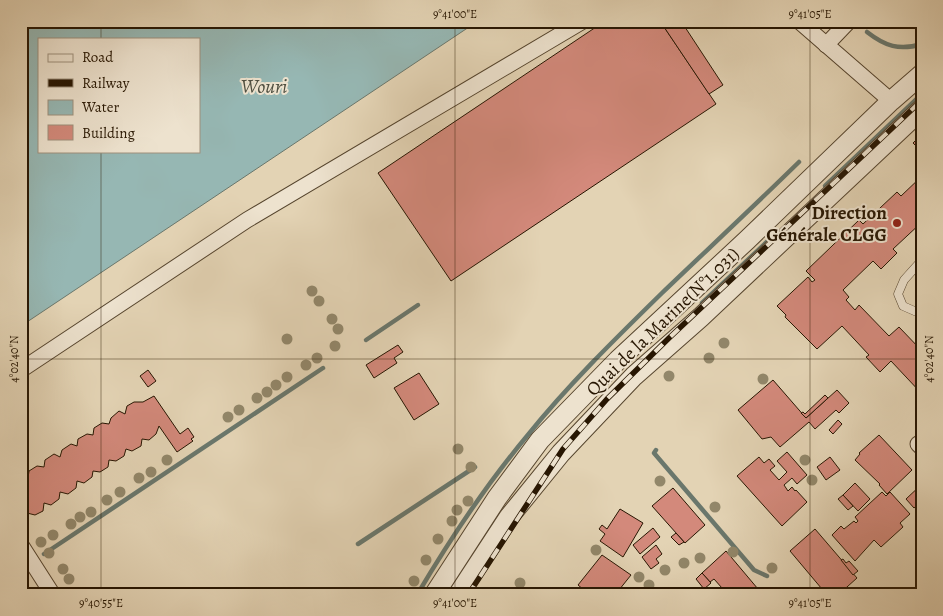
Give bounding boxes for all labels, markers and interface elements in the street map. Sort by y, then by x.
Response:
text: 9°41'00"E [433,6,477,22]
text: 9°41'05"E [789,6,831,22]
legend [38,38,200,152]
text: Road [82,47,114,67]
text: Railway [82,73,130,93]
water label: Wouri [241,73,287,100]
text: Water [81,97,119,117]
text: Building [82,123,135,143]
place label: Direction Générale CLGG [766,200,887,248]
marker: Direction Générale CLGG [891,217,903,229]
street label: Quai de la Marine(N°1.031) [580,241,745,402]
text: 4°02'40"N [6,335,22,383]
text: 4°02'40"N [921,335,937,383]
text: 9°40'55"E [79,595,123,611]
text: 9°41'00"E [433,595,477,611]
text: 9°41'05"E [789,595,831,611]

